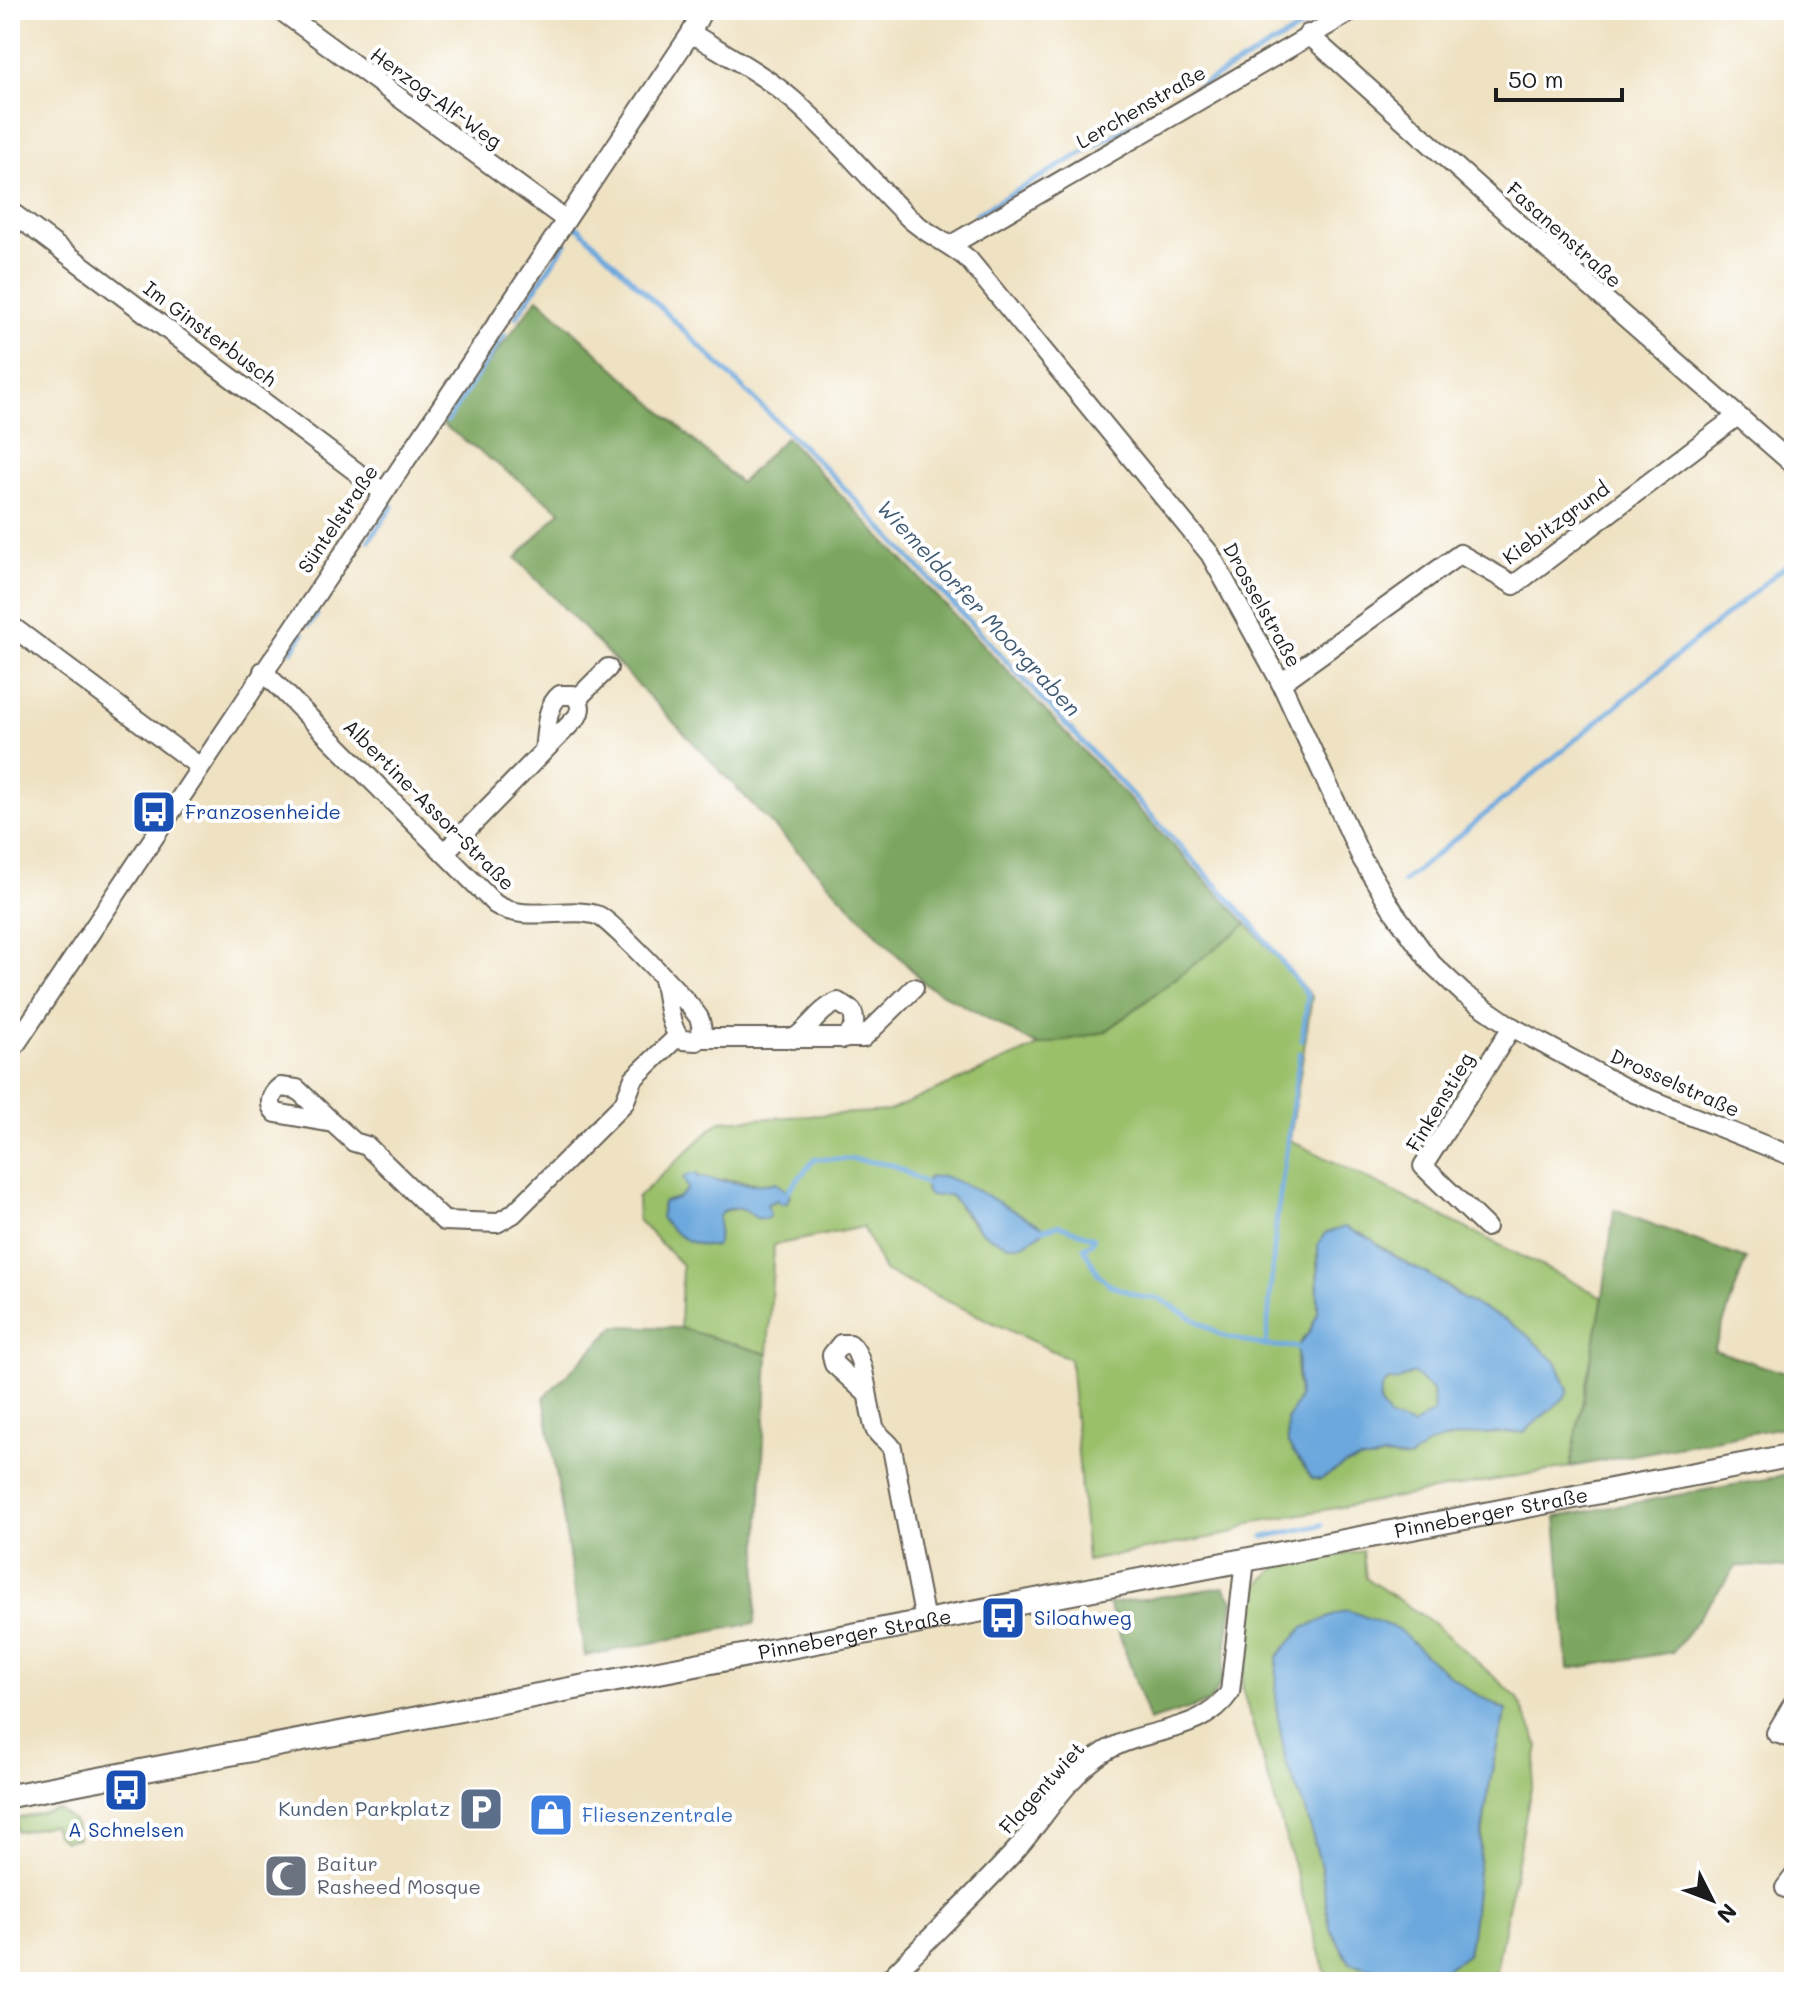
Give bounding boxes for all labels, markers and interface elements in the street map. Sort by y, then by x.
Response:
street label: Herzog-Alf-Weg [366,41,507,154]
scale bar [1496,52,1622,102]
street label: Lerchenstraße [1071,58,1210,154]
text: 50 m [1508,63,1564,94]
street label: Fasanenstraße [1502,176,1628,293]
street label: Im Ginsterbusch [139,275,283,392]
street label: Süntelstraße [291,459,383,578]
street label: Kiebitzgrund [1497,475,1614,570]
water label: Wiemeldorfer Moorgraben [871,493,1088,722]
street label: Drosselstraße [1218,538,1308,671]
street label: Albertine-Assor-Straße [338,713,521,896]
bus stop icon: Franzosenheide [130,788,178,836]
place label: Franzosenheide [185,798,341,824]
street label: Drosselstraße [1607,1042,1744,1122]
street label: Finkenstieg [1399,1047,1479,1156]
street label: Pinneberger Straße [1392,1481,1590,1543]
bus stop icon: Siloahweg [979,1594,1027,1642]
street label: Pinneberger Straße [756,1602,953,1665]
place label: Siloahweg [1034,1604,1132,1630]
street label: Flagentwiet [993,1736,1090,1839]
bus stop icon: A Schnelsen [102,1766,150,1814]
parking icon: Kunden Parkplatz [457,1785,505,1833]
shop icon: Fliesenzentrale [527,1791,575,1839]
place label: Kunden Parkplatz [278,1795,450,1821]
place label: Fliesenzentrale [582,1801,733,1827]
place label: A Schnelsen [68,1816,184,1842]
place label: Baitur Rasheed Mosque [317,1850,481,1899]
mosque icon: Baitur Rasheed Mosque [262,1852,310,1900]
north arrow [1672,1860,1752,1940]
text: N [1711,1898,1744,1930]

